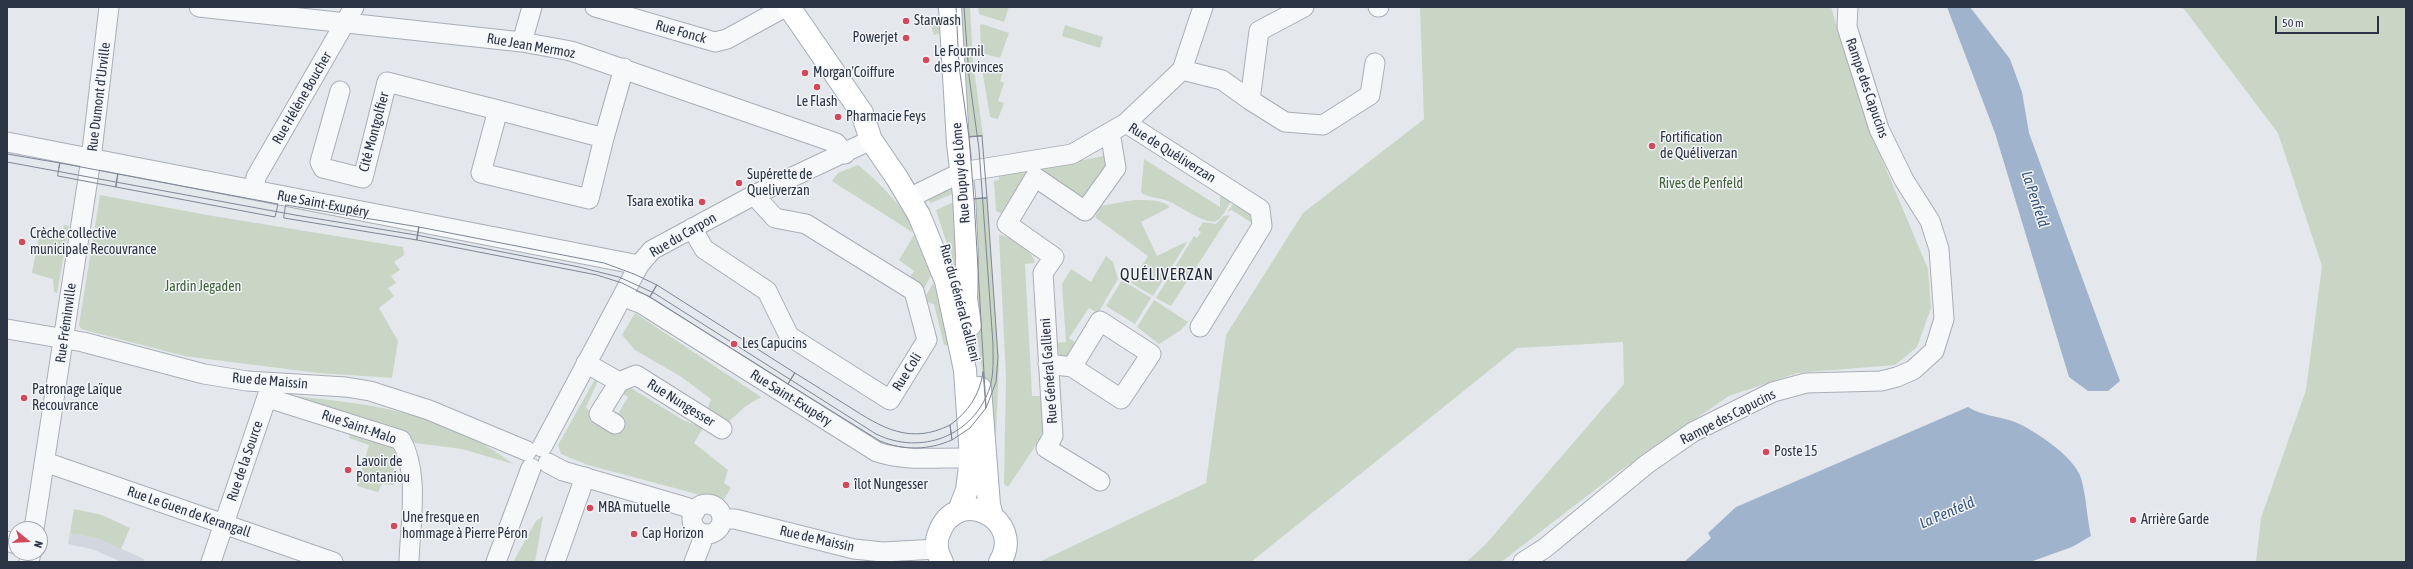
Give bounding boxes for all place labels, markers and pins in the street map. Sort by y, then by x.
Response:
place label: Starwash [914,13,961,29]
marker: Starwash [901,16,911,26]
place label: Powerjet [853,30,898,46]
marker: Powerjet [901,33,911,43]
place label: Le Fournil des Provinces [934,44,1004,76]
marker: Le Fournil des Provinces [921,55,931,65]
place label: Morgan'Coiffure [813,65,895,81]
marker: Morgan'Coiffure [800,68,810,78]
marker: Le Flash [812,82,822,92]
place label: Le Flash [796,94,838,110]
place label: Pharmacie Feys [846,109,926,125]
marker: Pharmacie Feys [833,112,843,122]
place label: Fortification de Quéliverzan [1660,130,1738,162]
marker: Fortification de Quéliverzan [1647,141,1657,151]
place label: Supérette de Queliverzan [747,167,812,200]
marker: Supérette de Queliverzan [734,178,744,188]
place label: Tsara exotika [627,194,694,210]
marker: Tsara exotika [697,197,707,207]
place label: Crèche collective municipale Recouvrance [30,226,157,258]
marker: Crèche collective municipale Recouvrance [17,237,27,247]
place label: Les Capucins [742,336,807,352]
marker: Les Capucins [729,339,739,349]
place label: Patronage Laïque Recouvrance [32,382,122,414]
marker: Patronage Laïque Recouvrance [19,393,29,403]
place label: Poste 15 [1774,444,1818,460]
marker: Poste 15 [1761,447,1771,457]
place label: Lavoir de Pontaniou [356,454,410,486]
marker: Lavoir de Pontaniou [343,465,353,475]
place label: îlot Nungesser [854,477,928,493]
marker: îlot Nungesser [841,480,851,490]
place label: MBA mutuelle [598,500,670,516]
marker: MBA mutuelle [585,503,595,513]
place label: Une fresque en hommage à Pierre Péron [402,510,528,542]
place label: Arrière Garde [2141,512,2209,528]
marker: Arrière Garde [2128,515,2138,525]
marker: Une fresque en hommage à Pierre Péron [389,521,399,531]
place label: Cap Horizon [642,526,704,542]
marker: Cap Horizon [629,529,639,539]

